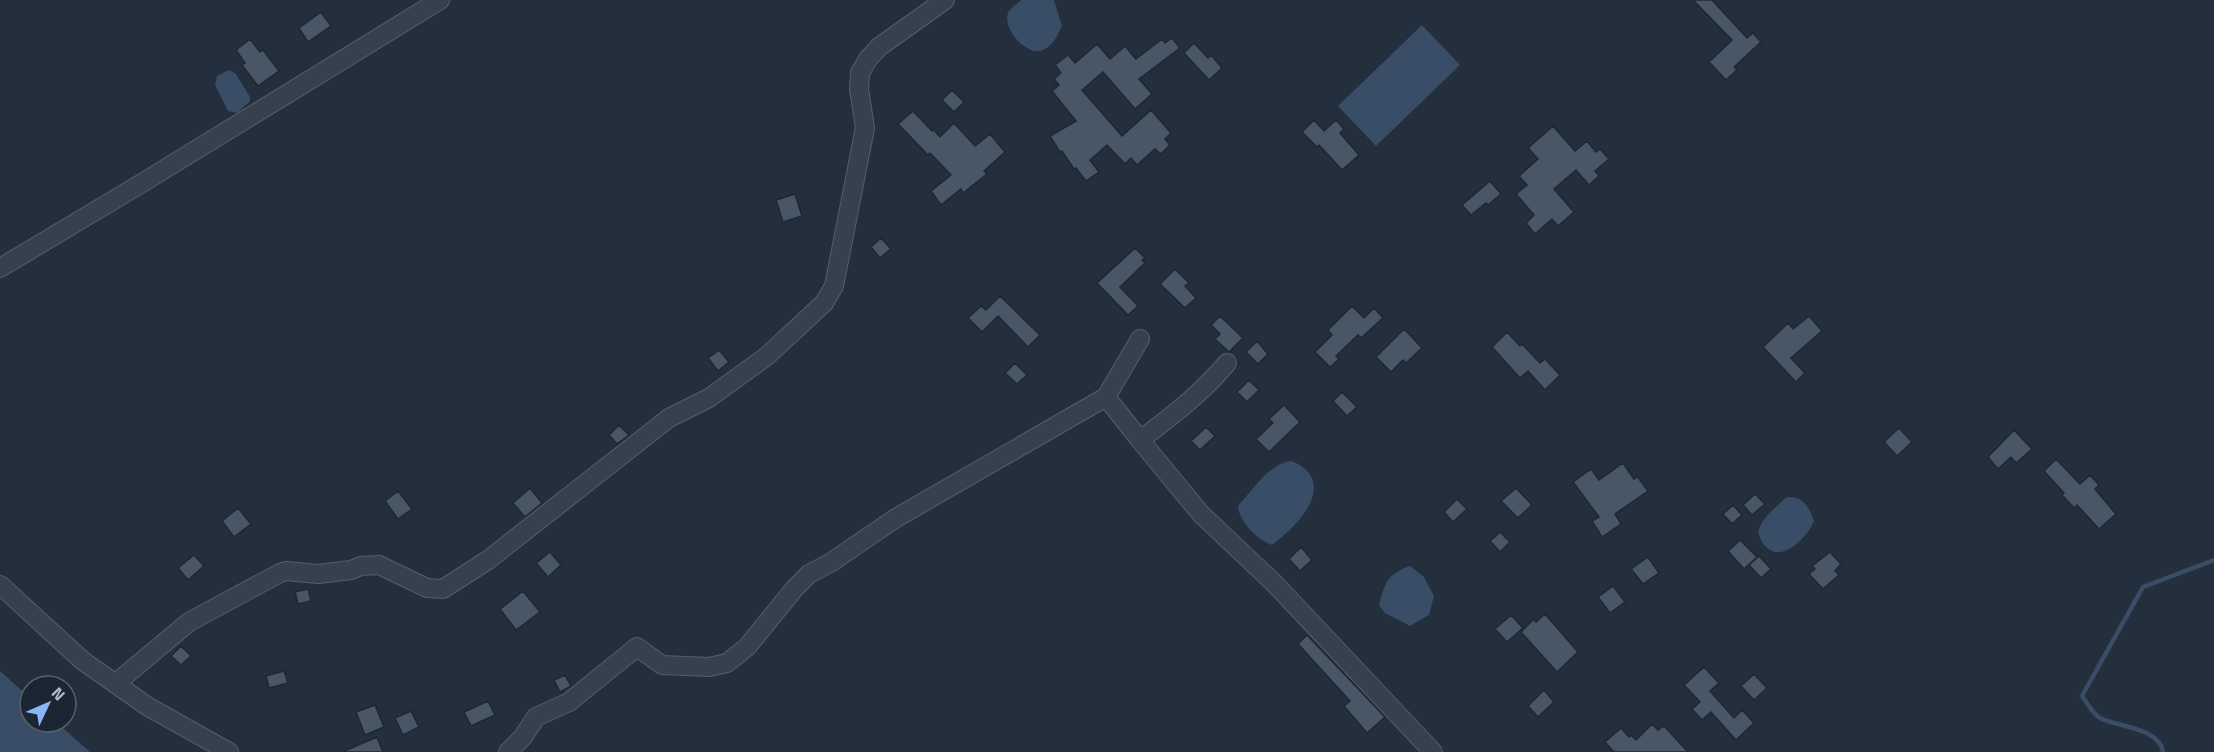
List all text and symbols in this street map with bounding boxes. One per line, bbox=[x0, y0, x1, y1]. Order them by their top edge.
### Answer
north arrow bbox=[18, 674, 78, 734]
text: N bbox=[46, 681, 71, 706]

